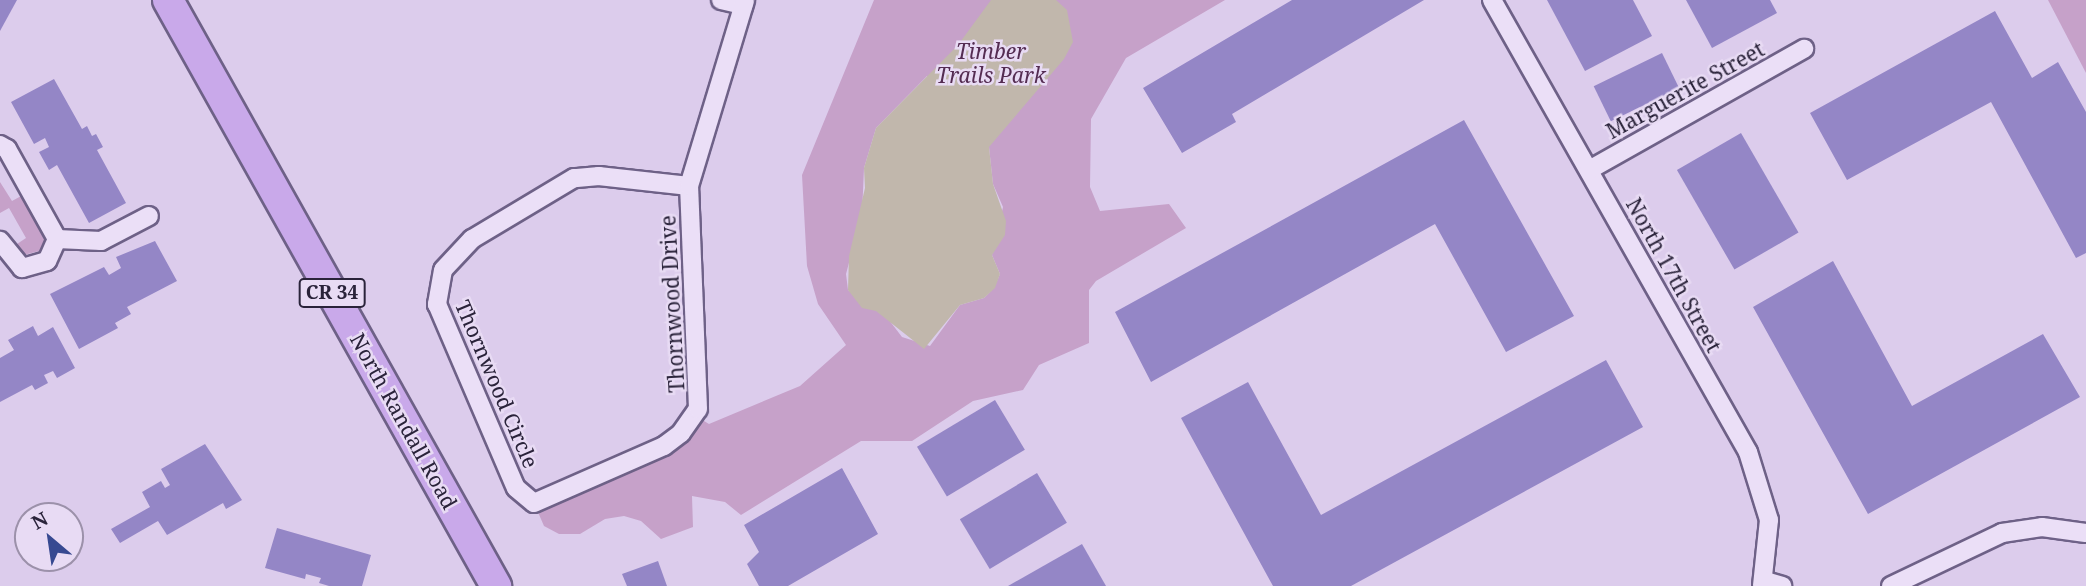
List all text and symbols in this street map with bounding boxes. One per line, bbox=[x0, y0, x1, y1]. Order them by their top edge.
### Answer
street label: Marguerite Street bbox=[1602, 36, 1768, 144]
park label: Timber Trails Park bbox=[936, 38, 1046, 88]
street label: North 17th Street bbox=[1621, 193, 1727, 357]
street label: Thornwood Drive bbox=[655, 215, 689, 393]
road number: CR 34 bbox=[297, 278, 367, 308]
street label: Thornwood Circle bbox=[450, 296, 544, 472]
street label: North Randall Road bbox=[345, 329, 463, 513]
north arrow bbox=[14, 502, 84, 572]
text: N bbox=[27, 505, 53, 535]

